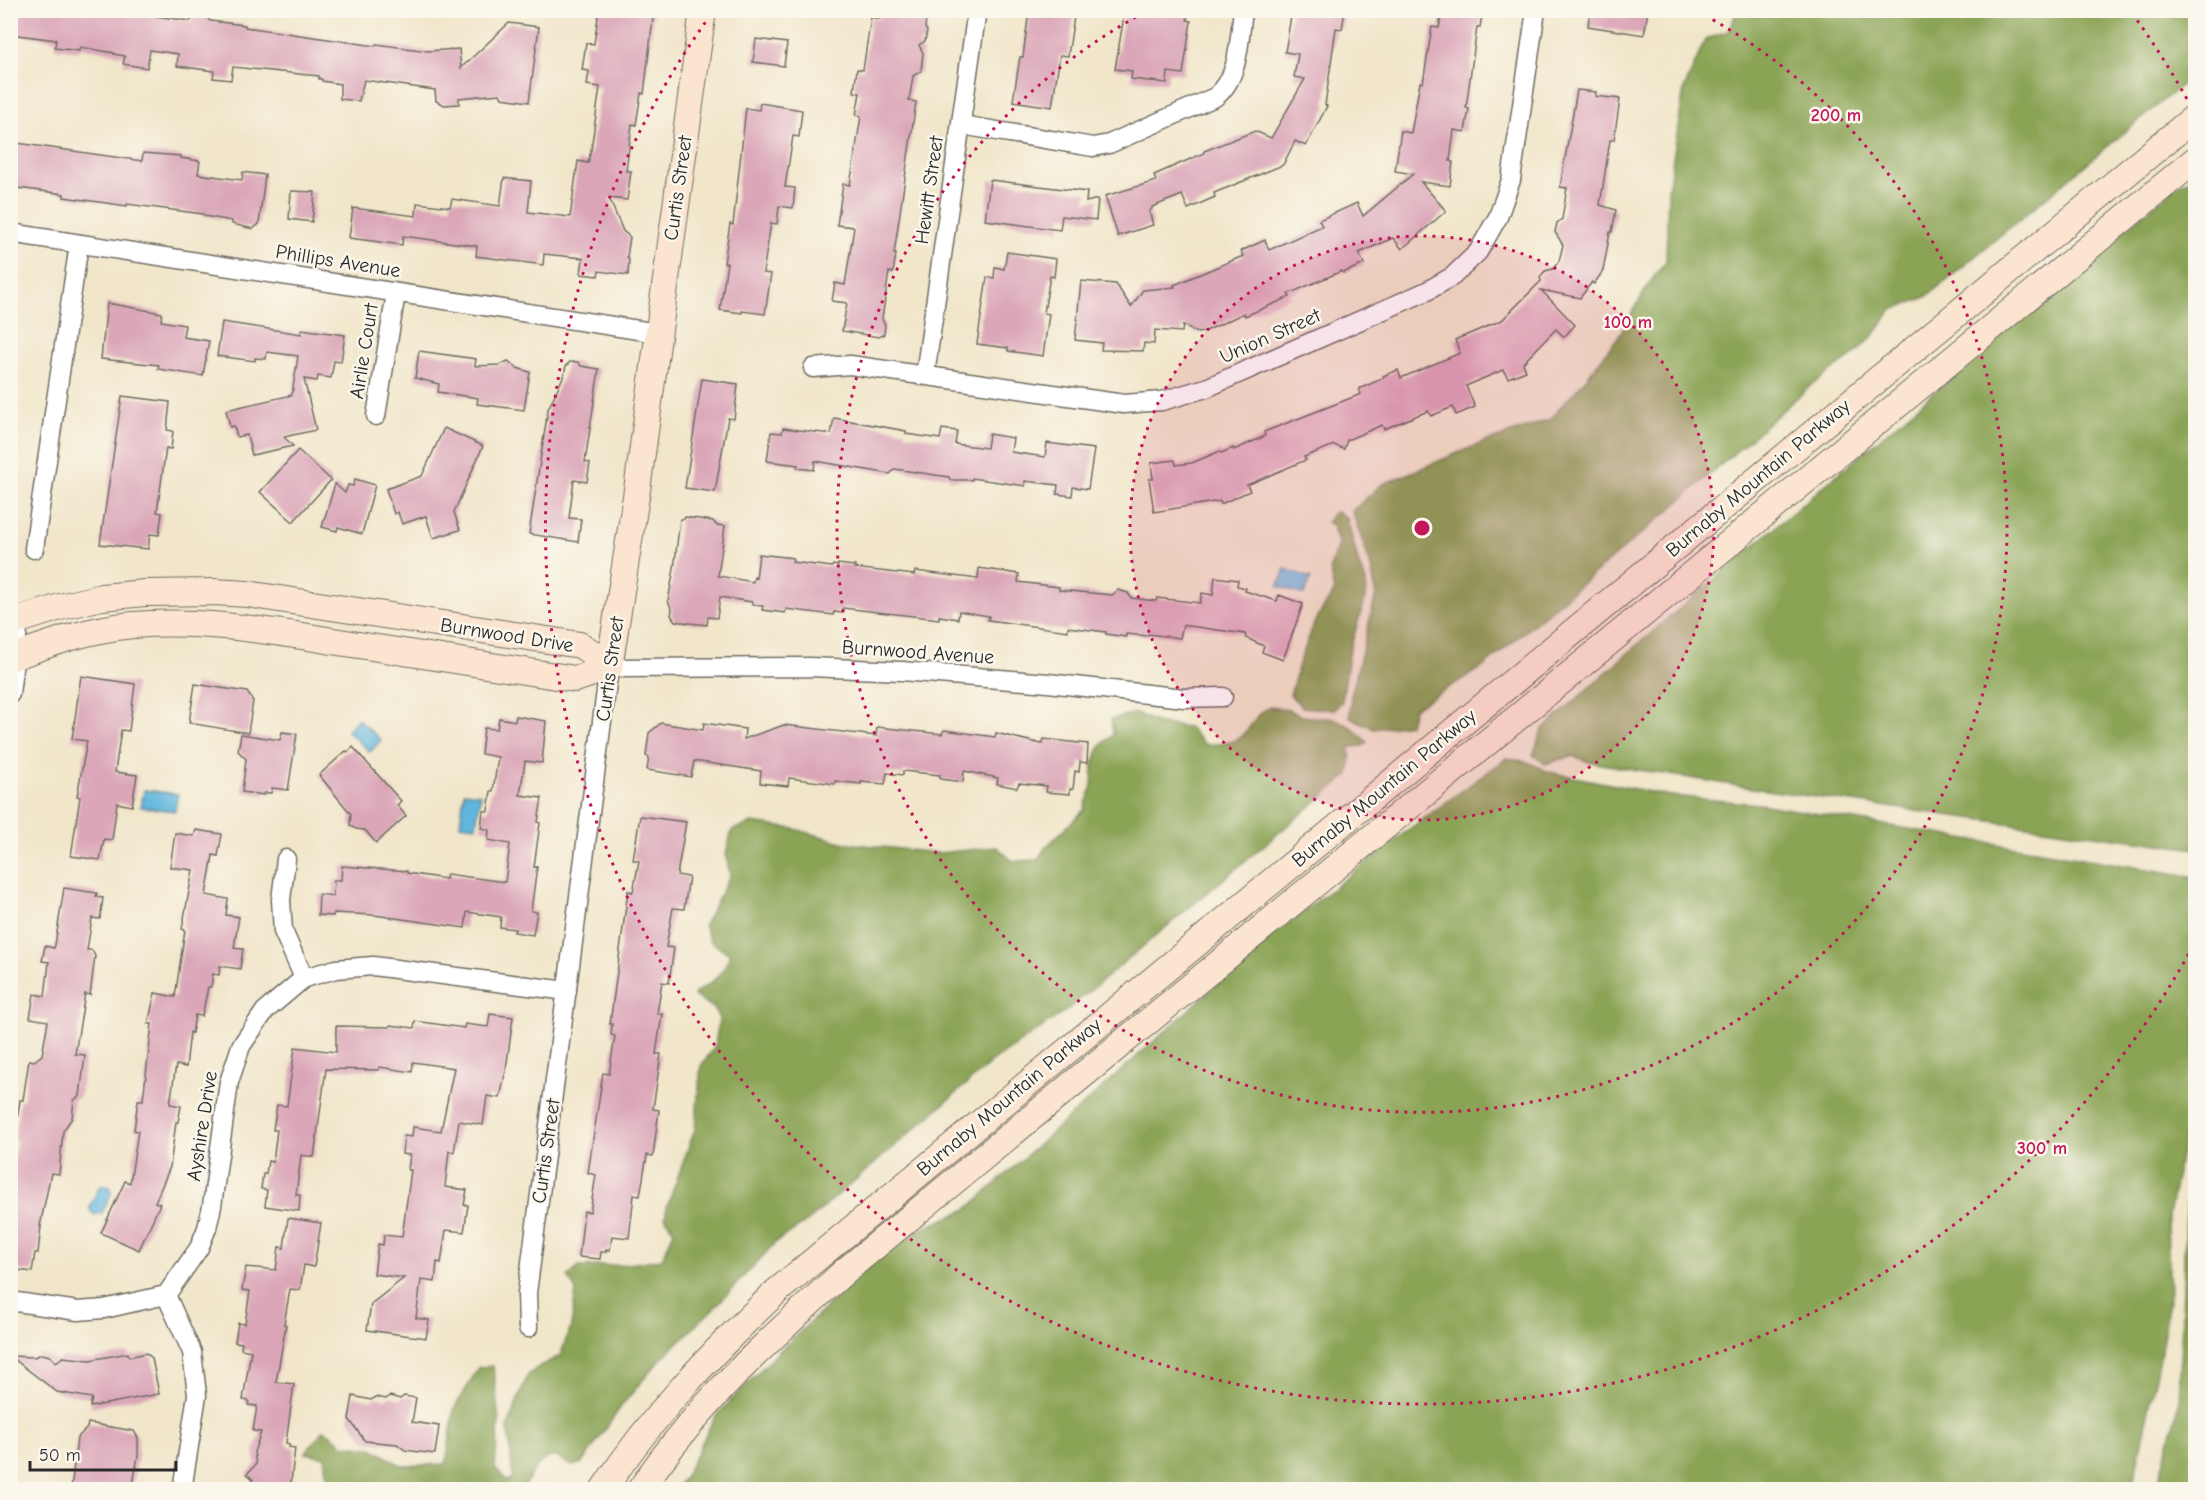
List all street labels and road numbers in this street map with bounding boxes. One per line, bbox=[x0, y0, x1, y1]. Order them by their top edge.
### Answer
street label: Curtis Street bbox=[659, 133, 697, 242]
street label: Hewitt Street bbox=[910, 133, 948, 246]
street label: Phillips Avenue bbox=[274, 240, 402, 282]
street label: Airlie Court bbox=[345, 300, 383, 400]
street label: Union Street bbox=[1216, 303, 1325, 368]
street label: Burnaby Mountain Parkway bbox=[1661, 394, 1855, 562]
street label: Burnwood Drive bbox=[439, 613, 575, 657]
street label: Curtis Street bbox=[591, 614, 629, 723]
street label: Burnwood Avenue bbox=[841, 635, 995, 669]
street label: Burnaby Mountain Parkway bbox=[1287, 704, 1481, 872]
street label: Burnaby Mountain Parkway bbox=[912, 1013, 1106, 1181]
street label: Ayshire Drive bbox=[182, 1069, 222, 1183]
street label: Curtis Street bbox=[527, 1096, 565, 1205]

